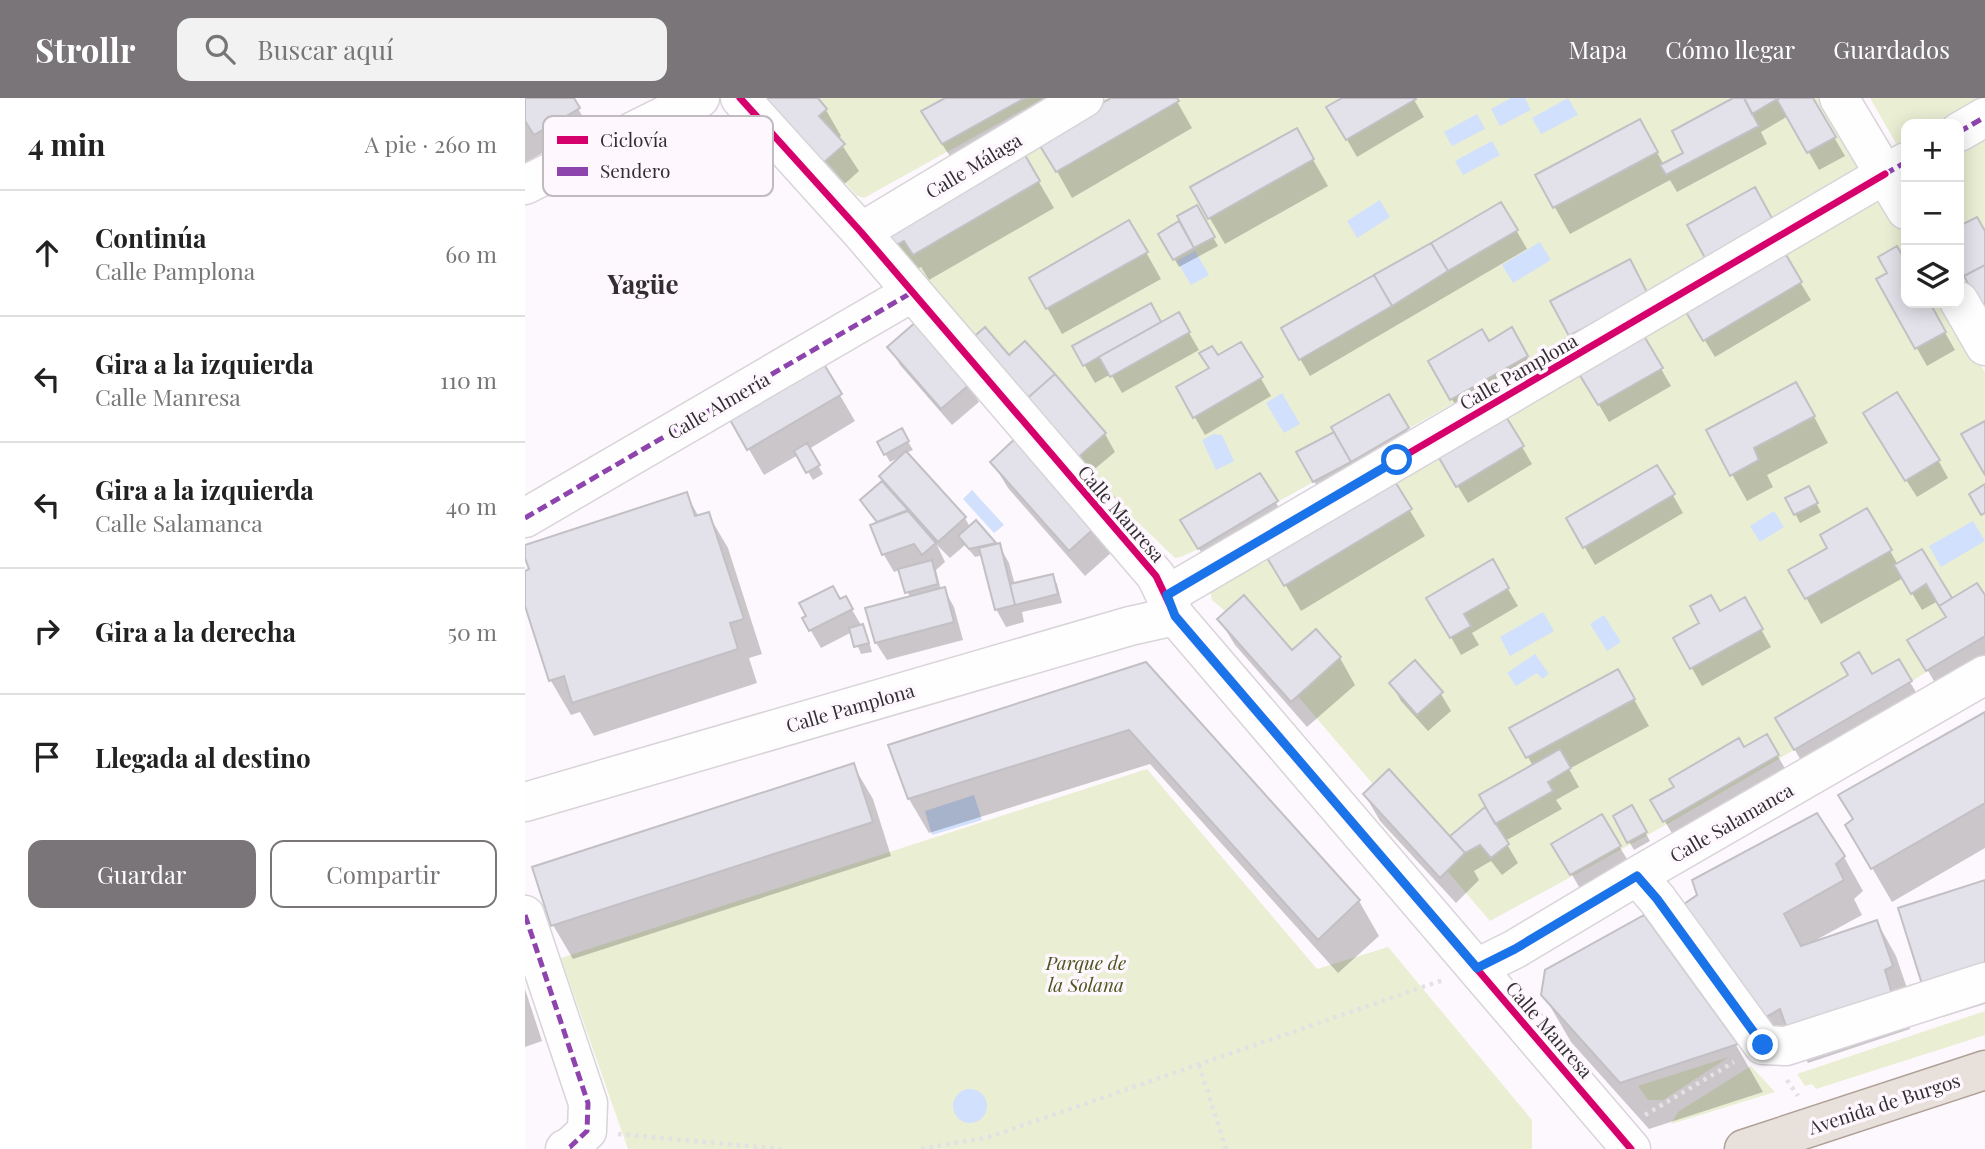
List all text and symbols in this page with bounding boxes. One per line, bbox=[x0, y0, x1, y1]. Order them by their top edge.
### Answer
search box bbox=[177, 18, 667, 81]
text: Strollr bbox=[35, 27, 135, 71]
icon: search bbox=[201, 30, 239, 68]
text: Buscar aquí bbox=[257, 32, 394, 67]
text: Mapa bbox=[1569, 33, 1627, 65]
text: Cómo llegar bbox=[1665, 33, 1795, 65]
text: Guardados bbox=[1833, 33, 1950, 65]
legend bbox=[543, 116, 773, 196]
map controls bbox=[1901, 119, 1964, 308]
button: + bbox=[1901, 119, 1964, 182]
text: 4 min bbox=[28, 124, 106, 164]
text: Ciclovía bbox=[600, 126, 668, 152]
street label: Calle Málaga bbox=[920, 126, 1026, 204]
text: A pie · 260 m bbox=[365, 128, 497, 159]
text: Sendero bbox=[600, 157, 670, 183]
button: − bbox=[1901, 182, 1964, 245]
text: Continúa bbox=[95, 220, 207, 255]
icon: ahead bbox=[28, 234, 66, 272]
text: 60 m bbox=[445, 238, 497, 269]
button: layers bbox=[1901, 245, 1964, 308]
text: Calle Pamplona bbox=[95, 255, 255, 286]
district label: Yagüe bbox=[607, 266, 679, 301]
street label: Calle Pamplona bbox=[1454, 326, 1582, 415]
text: Gira a la izquierda bbox=[95, 346, 314, 381]
icon: left bbox=[28, 360, 66, 398]
text: 110 m bbox=[440, 364, 497, 395]
street label: Calle Almería bbox=[662, 365, 774, 445]
text: Calle Manresa bbox=[95, 381, 241, 412]
route start bbox=[1381, 444, 1412, 475]
street label: Calle Manresa bbox=[1073, 459, 1172, 567]
text: Gira a la izquierda bbox=[95, 472, 314, 507]
icon: left bbox=[28, 486, 66, 524]
text: 40 m bbox=[446, 490, 497, 521]
text: Calle Salamanca bbox=[95, 507, 263, 538]
icon: right bbox=[28, 612, 66, 650]
text: Gira a la derecha bbox=[95, 614, 296, 649]
text: 50 m bbox=[448, 616, 497, 647]
street label: Calle Pamplona bbox=[783, 676, 918, 738]
icon: arrive bbox=[28, 738, 66, 776]
text: Llegada al destino bbox=[95, 740, 311, 775]
street label: Calle Salamanca bbox=[1665, 776, 1798, 868]
button: Guardar bbox=[28, 840, 256, 908]
button: Compartir bbox=[270, 840, 497, 908]
park label: Parque de la Solana bbox=[1045, 949, 1126, 997]
street label: Calle Manresa bbox=[1501, 975, 1600, 1083]
route end bbox=[1747, 1029, 1778, 1060]
street label: Avenida de Burgos bbox=[1804, 1066, 1963, 1140]

